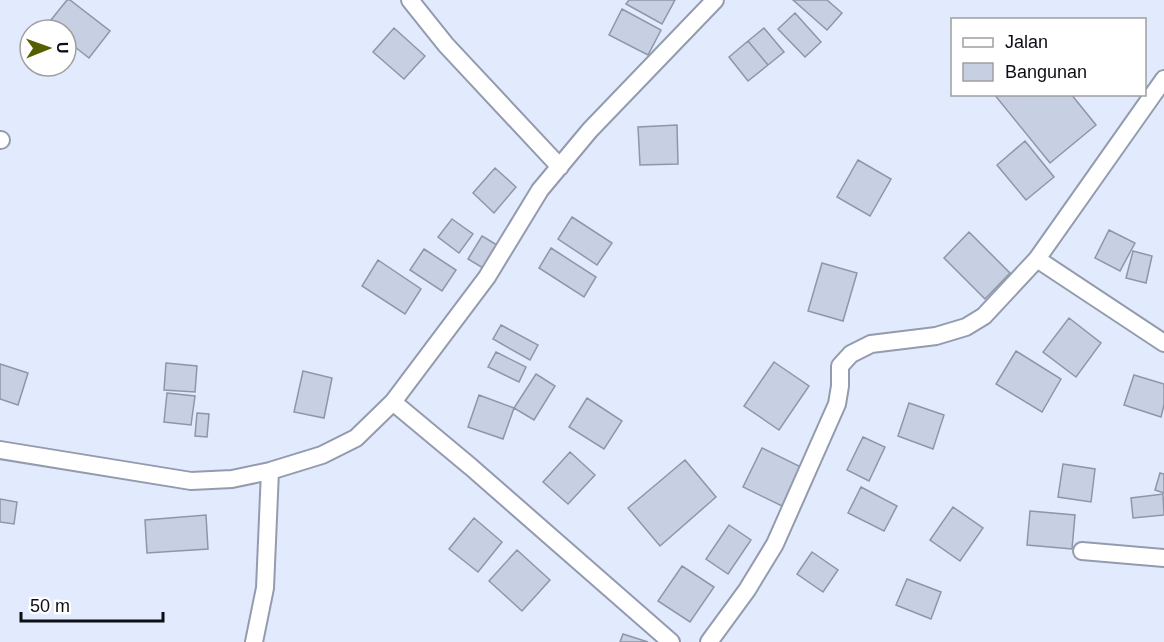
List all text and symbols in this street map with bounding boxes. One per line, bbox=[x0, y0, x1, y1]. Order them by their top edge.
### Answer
north arrow bbox=[18, 18, 78, 78]
legend bbox=[951, 18, 1146, 96]
text: Jalan bbox=[1005, 32, 1048, 52]
text: U bbox=[54, 42, 71, 54]
text: Bangunan bbox=[1005, 62, 1087, 82]
scale bar bbox=[21, 585, 164, 623]
text: 50 m bbox=[30, 596, 70, 616]

